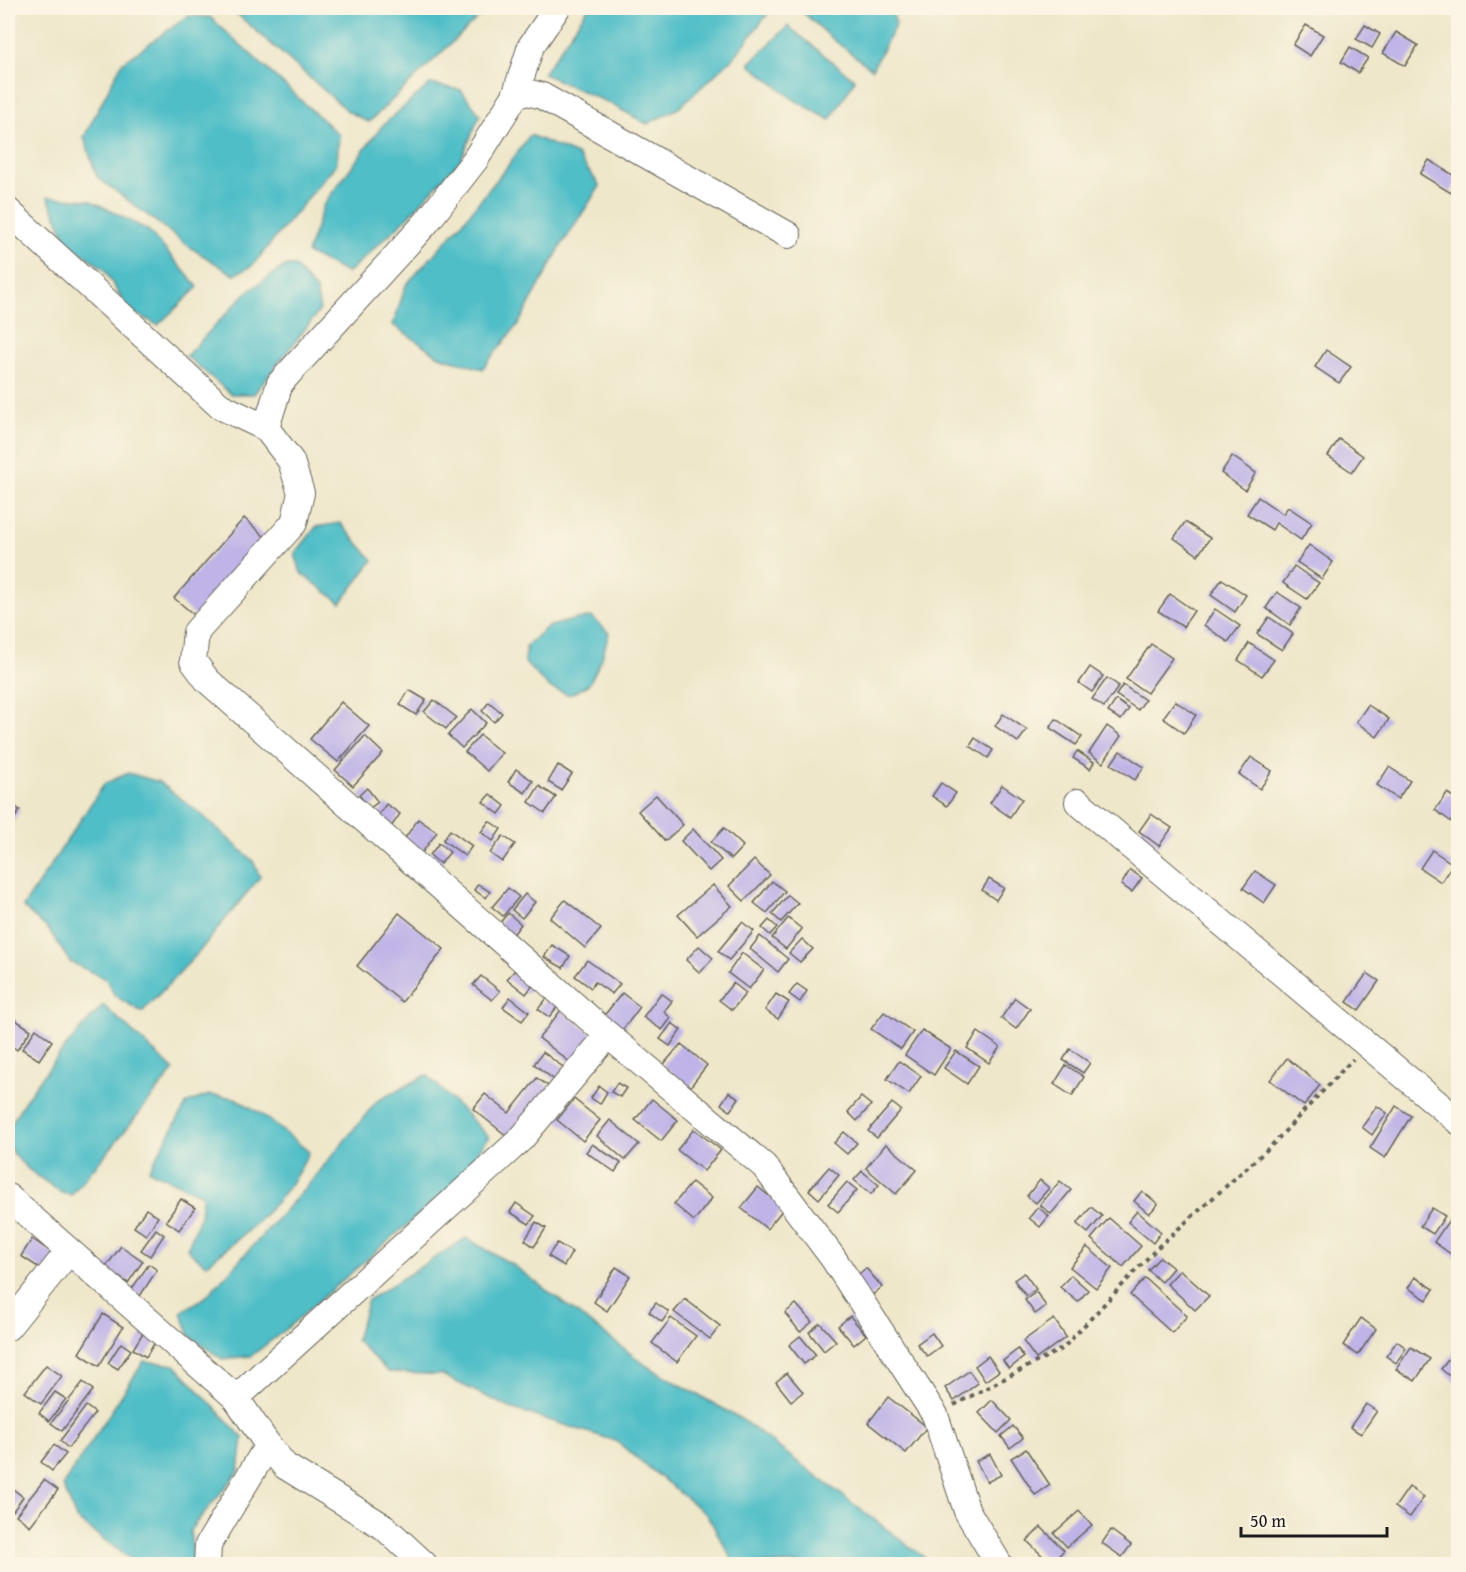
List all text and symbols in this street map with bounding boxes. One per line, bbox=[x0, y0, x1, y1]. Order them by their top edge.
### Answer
scale bar bbox=[1241, 1500, 1386, 1538]
text: 50 m bbox=[1250, 1507, 1286, 1534]

